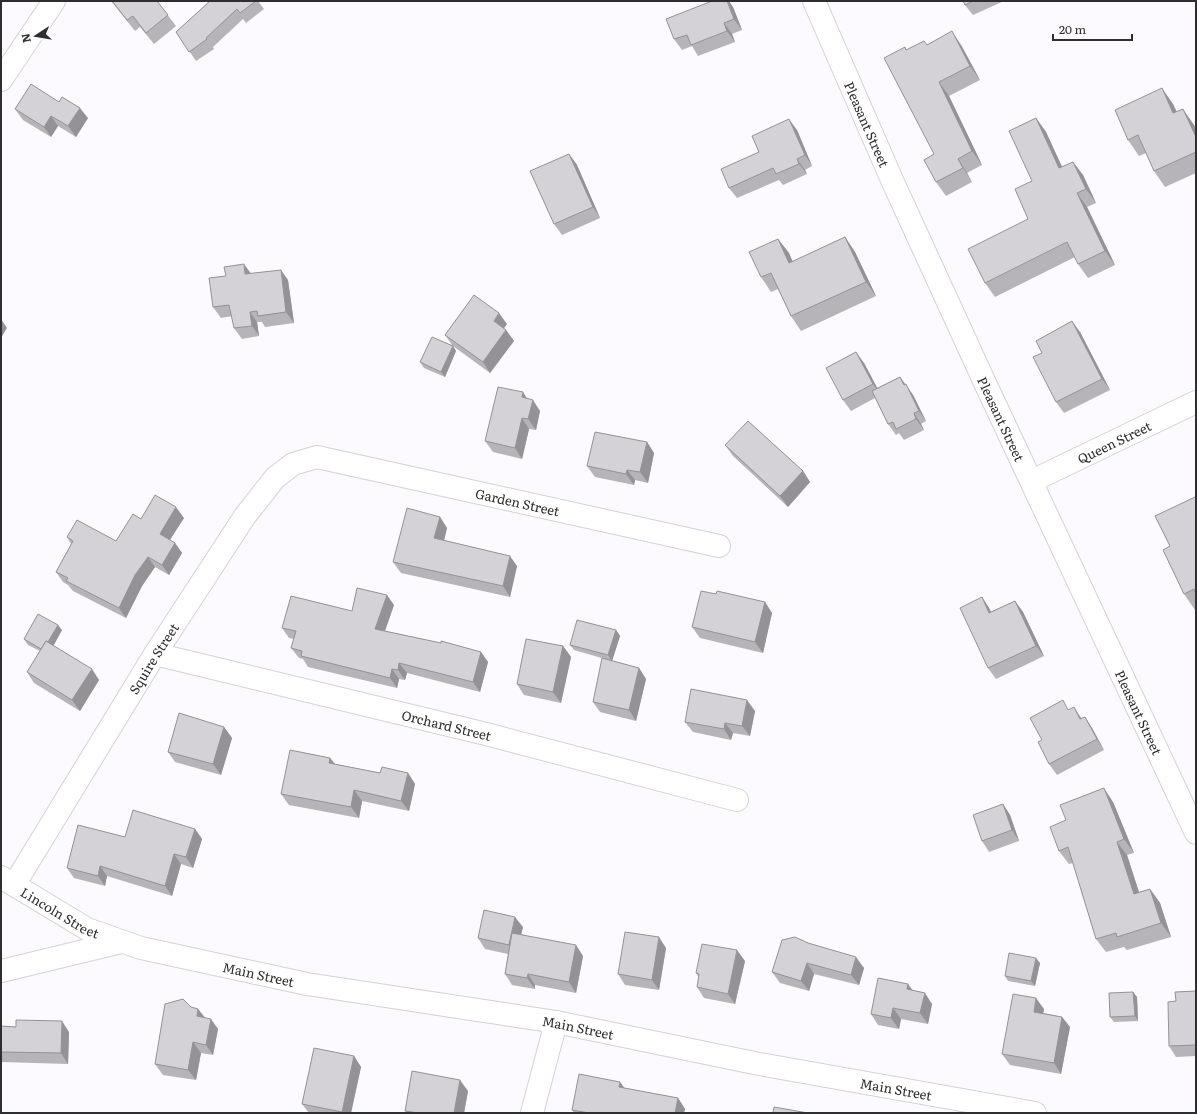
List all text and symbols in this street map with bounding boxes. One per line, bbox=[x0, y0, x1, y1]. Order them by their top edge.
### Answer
north arrow bbox=[16, 16, 56, 56]
scale bar bbox=[1053, 16, 1132, 42]
text: 20 m bbox=[1059, 20, 1086, 38]
text: N bbox=[16, 32, 34, 44]
street label: Pleasant Street bbox=[840, 78, 895, 170]
street label: Pleasant Street bbox=[974, 373, 1030, 465]
street label: Queen Street bbox=[1074, 415, 1155, 467]
street label: Garden Street bbox=[474, 483, 562, 520]
street label: Squire Street bbox=[123, 618, 183, 697]
street label: Pleasant Street bbox=[1111, 666, 1168, 758]
street label: Orchard Street bbox=[400, 704, 494, 745]
street label: Lincoln Street bbox=[18, 882, 103, 942]
street label: Main Street bbox=[221, 957, 297, 991]
street label: Main Street bbox=[541, 1011, 616, 1043]
street label: Main Street bbox=[859, 1073, 934, 1104]

